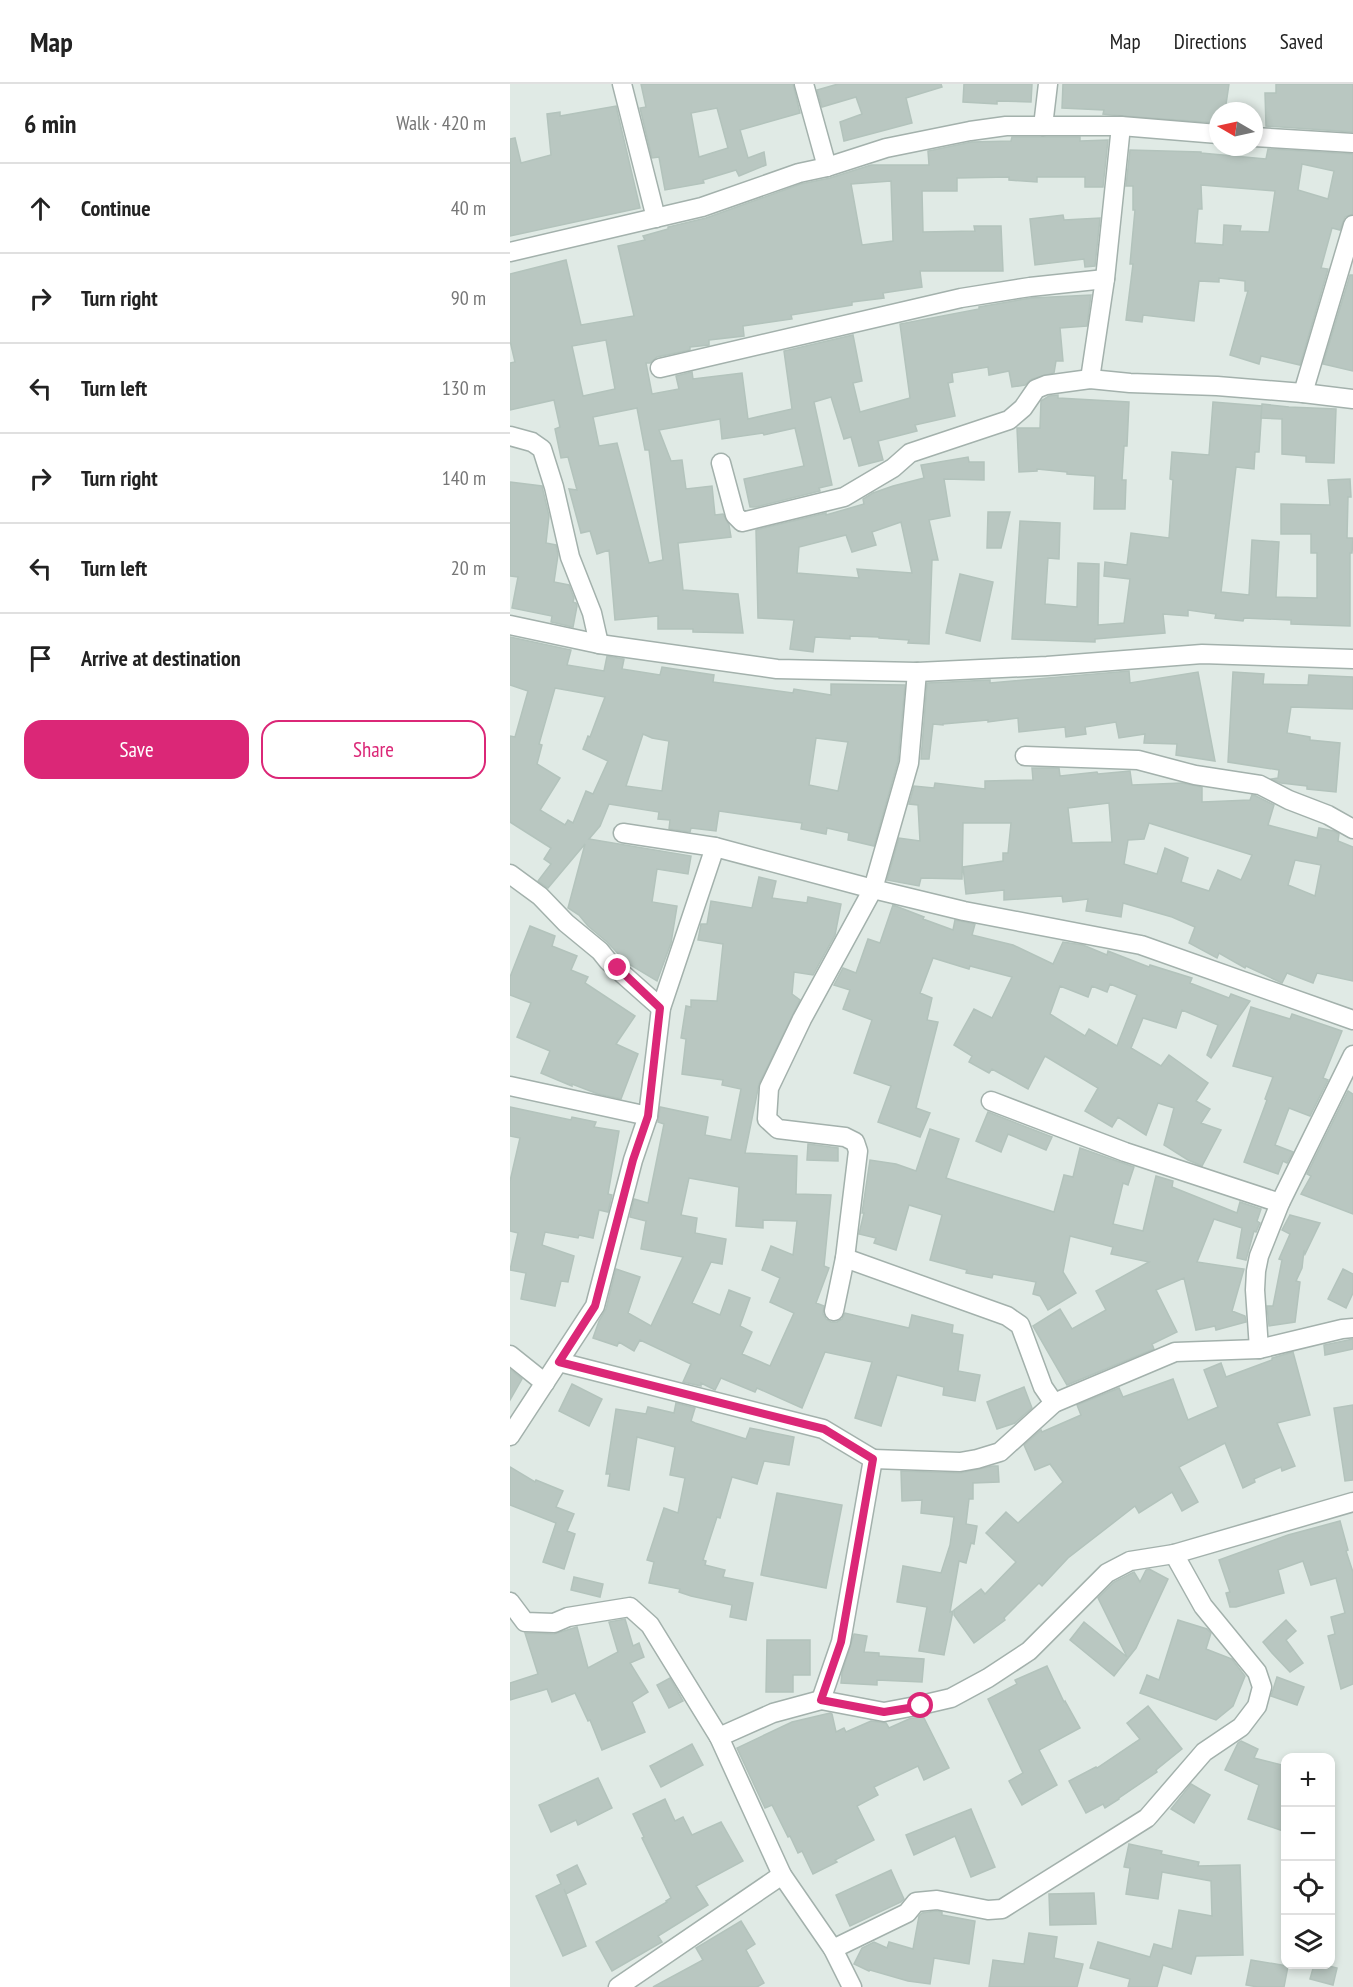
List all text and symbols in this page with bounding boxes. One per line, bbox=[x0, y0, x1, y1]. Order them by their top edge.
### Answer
text: Map bbox=[30, 23, 73, 60]
text: Map bbox=[1110, 28, 1141, 55]
text: Directions bbox=[1174, 28, 1247, 55]
text: Saved bbox=[1280, 28, 1323, 55]
north arrow bbox=[1209, 102, 1263, 156]
text: 6 min bbox=[24, 107, 77, 140]
text: Walk · 420 m bbox=[396, 110, 486, 136]
icon: ahead bbox=[24, 192, 57, 225]
text: Continue bbox=[81, 194, 151, 222]
text: 40 m bbox=[451, 195, 486, 221]
icon: right bbox=[24, 282, 57, 315]
text: Turn right bbox=[81, 284, 158, 312]
text: 90 m bbox=[451, 285, 486, 311]
icon: left bbox=[24, 372, 57, 405]
text: Turn left bbox=[81, 374, 147, 402]
text: 130 m bbox=[442, 375, 486, 401]
icon: right bbox=[24, 462, 57, 495]
text: Turn right bbox=[81, 464, 158, 492]
text: 140 m bbox=[442, 465, 486, 491]
icon: left bbox=[24, 552, 57, 585]
text: Turn left bbox=[81, 554, 147, 582]
text: 20 m bbox=[451, 555, 486, 581]
icon: arrive bbox=[24, 642, 57, 675]
text: Arrive at destination bbox=[81, 644, 241, 672]
button: Save bbox=[24, 720, 249, 779]
button: Share bbox=[261, 720, 486, 779]
route end bbox=[604, 954, 630, 980]
route start bbox=[907, 1692, 933, 1718]
map controls bbox=[1281, 1753, 1335, 1969]
button: + bbox=[1281, 1753, 1335, 1807]
button: − bbox=[1281, 1807, 1335, 1861]
button: locate bbox=[1281, 1861, 1335, 1915]
button: layers bbox=[1281, 1915, 1335, 1969]

